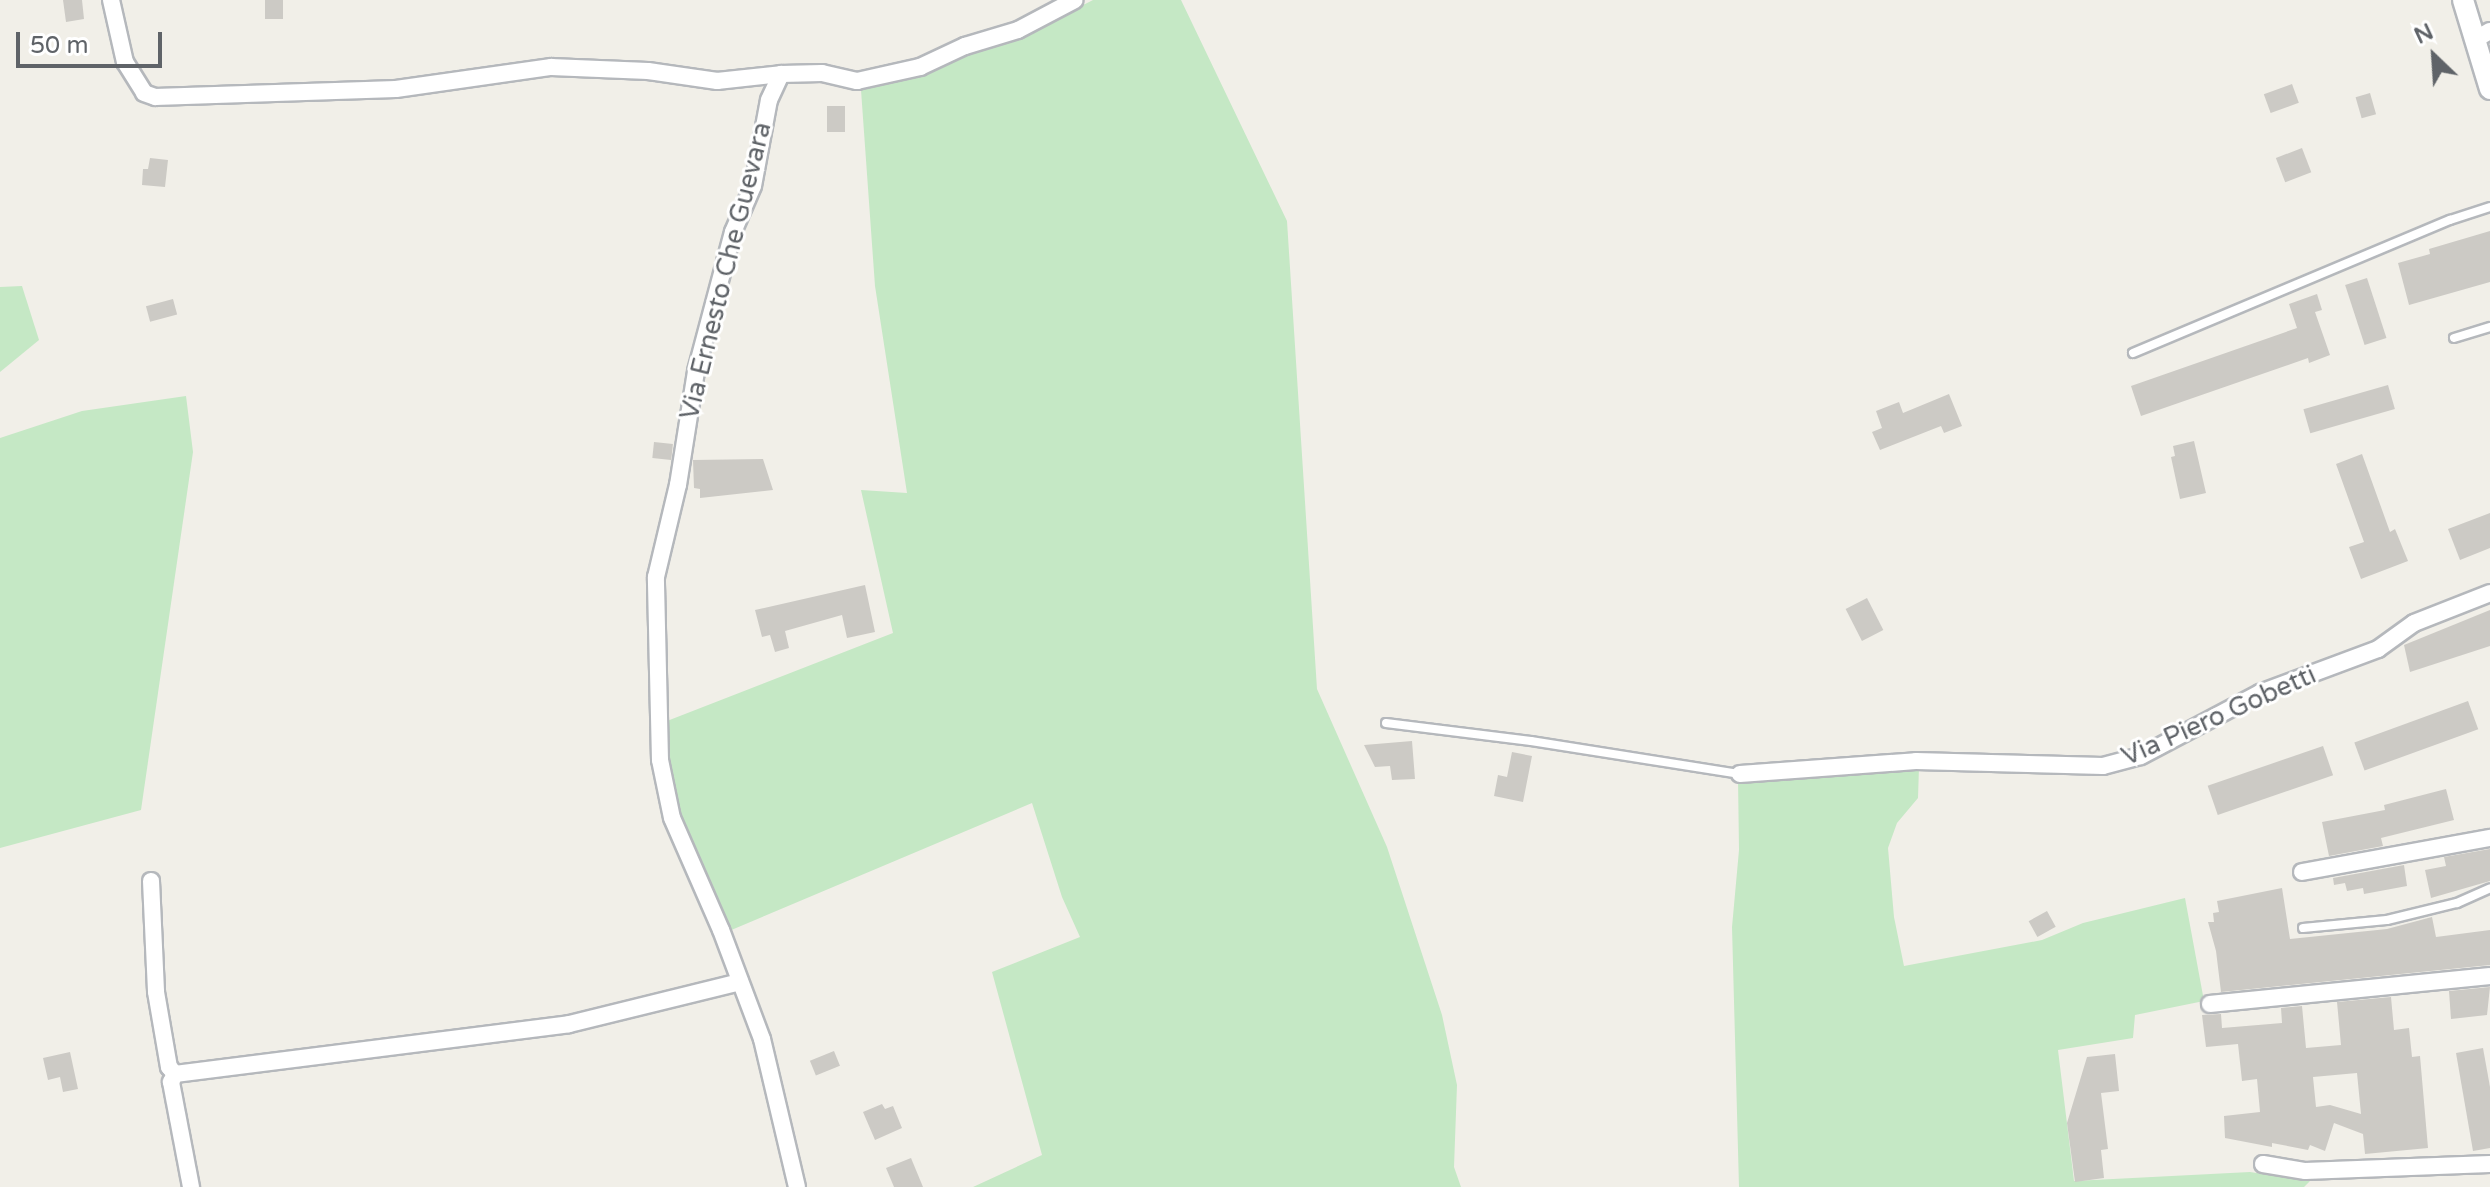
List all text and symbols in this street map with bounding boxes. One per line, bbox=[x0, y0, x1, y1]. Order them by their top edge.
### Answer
scale bar bbox=[20, 16, 166, 66]
north arrow bbox=[2394, 16, 2474, 96]
text: N bbox=[2410, 19, 2437, 50]
text: 50 m bbox=[30, 31, 88, 60]
street label: Via Ernesto Che Guevara bbox=[674, 119, 778, 423]
street label: Via Piero Gobetti bbox=[2117, 659, 2321, 773]

